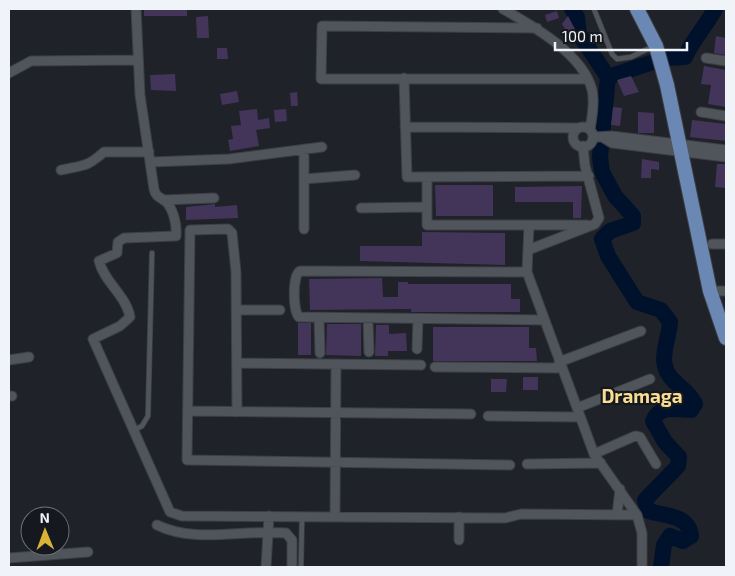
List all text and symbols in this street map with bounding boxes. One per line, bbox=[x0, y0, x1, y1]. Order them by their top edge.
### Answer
scale bar bbox=[555, 20, 688, 52]
text: 100 m bbox=[562, 27, 603, 45]
district label: Dramaga bbox=[601, 384, 683, 407]
north arrow bbox=[20, 506, 70, 556]
text: N bbox=[40, 509, 50, 526]

